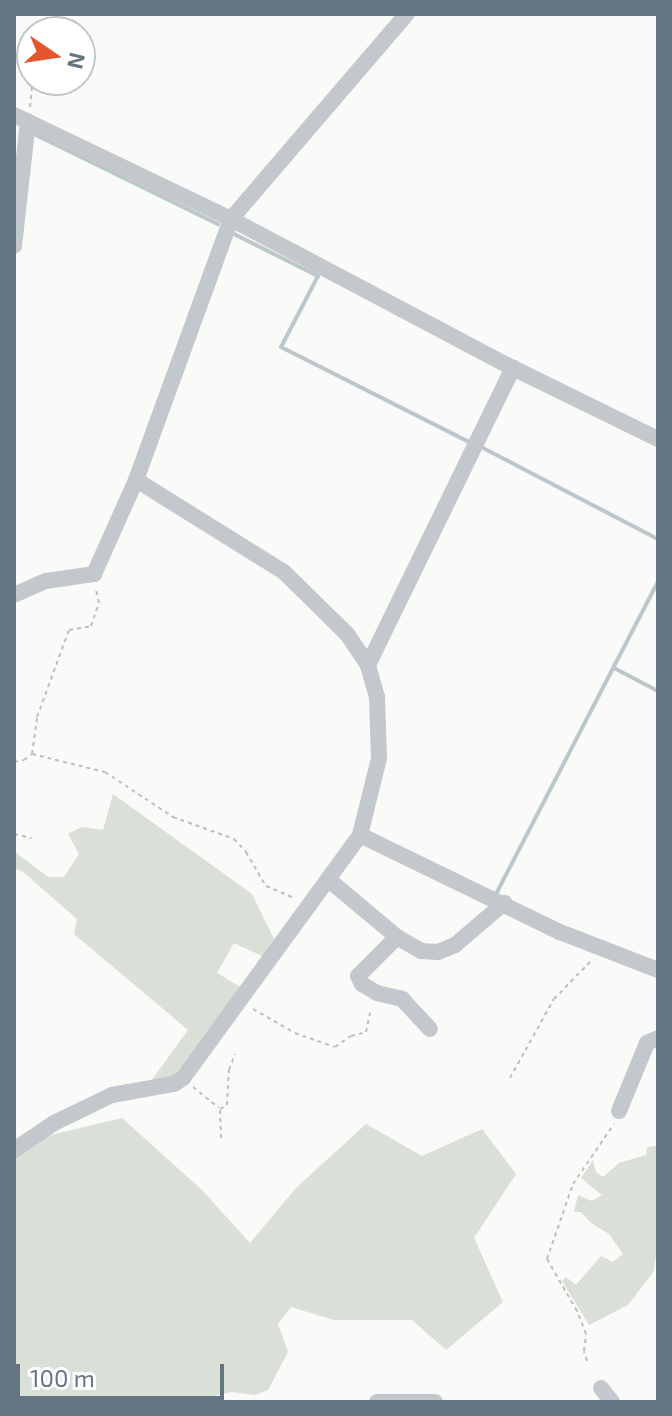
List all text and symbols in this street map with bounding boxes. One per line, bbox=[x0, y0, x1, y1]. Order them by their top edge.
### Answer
north arrow bbox=[16, 16, 96, 96]
text: N bbox=[63, 50, 92, 72]
scale bar bbox=[20, 1348, 228, 1398]
text: 100 m bbox=[30, 1363, 95, 1392]

